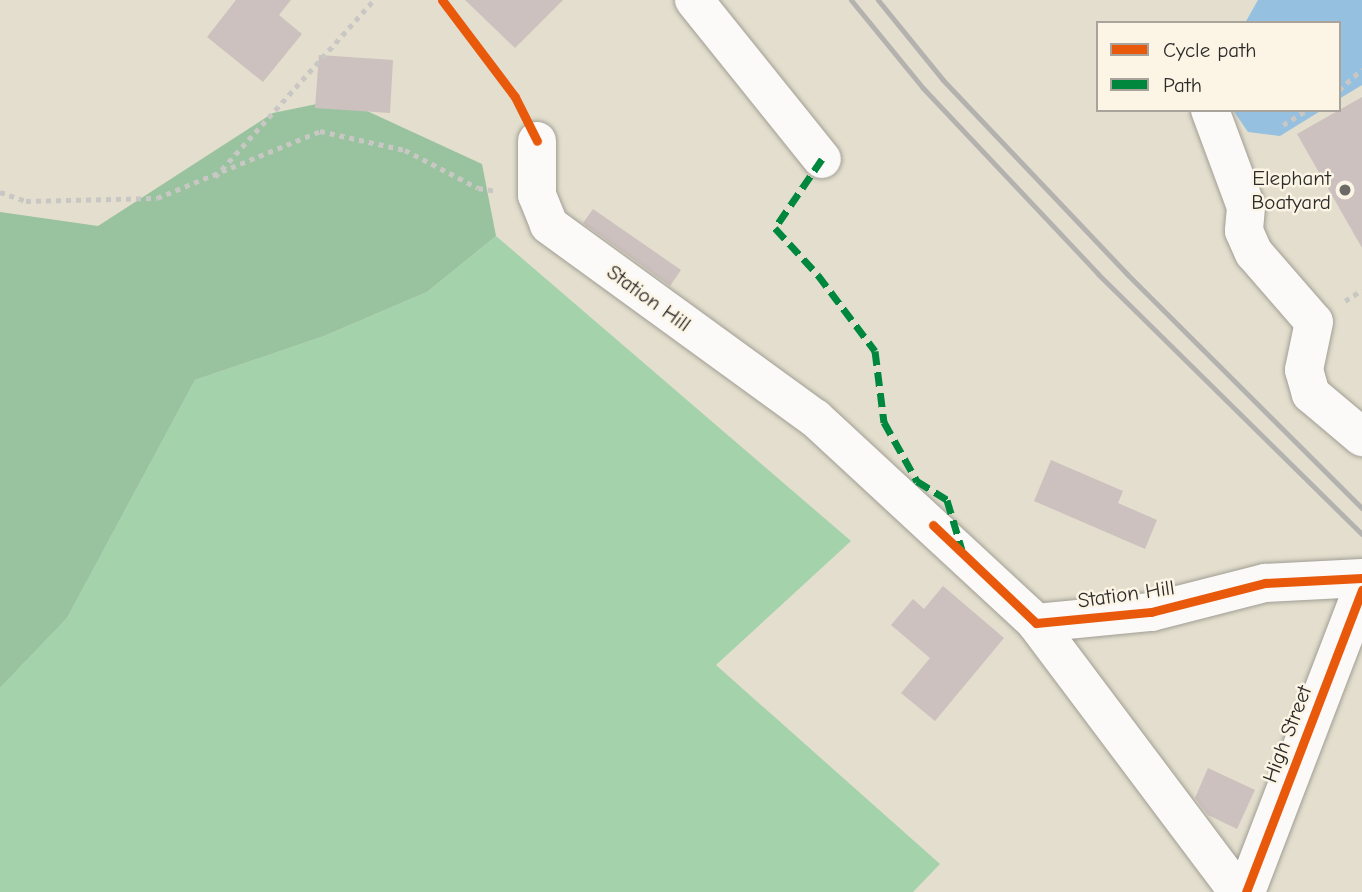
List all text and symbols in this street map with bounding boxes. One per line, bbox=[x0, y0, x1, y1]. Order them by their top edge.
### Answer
legend bbox=[1096, 21, 1341, 112]
text: Cycle path bbox=[1163, 38, 1256, 62]
text: Path bbox=[1163, 73, 1202, 97]
place label: Elephant Boatyard bbox=[1251, 165, 1331, 215]
marker: Elephant Boatyard bbox=[1337, 182, 1353, 198]
street label: Station Hill bbox=[602, 259, 696, 337]
street label: Station Hill bbox=[1076, 575, 1176, 613]
street label: High Street bbox=[1257, 682, 1317, 786]

